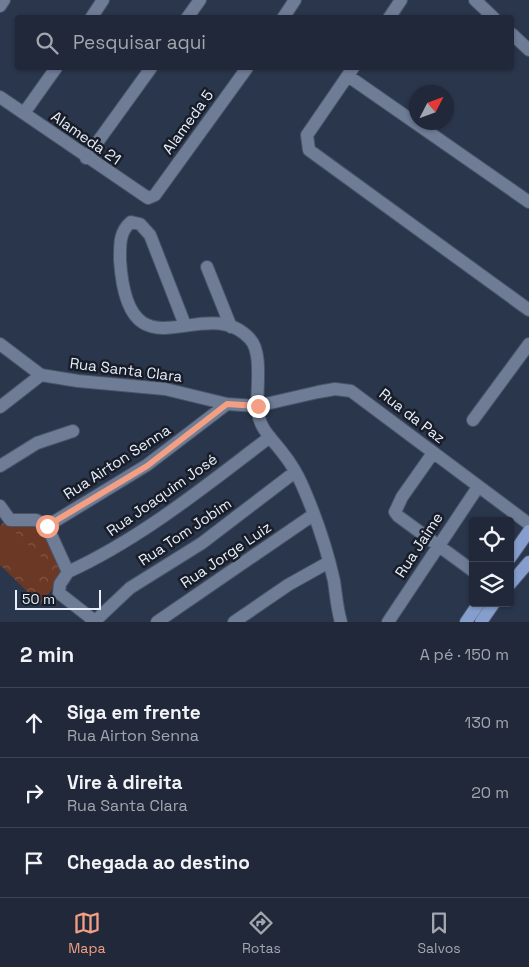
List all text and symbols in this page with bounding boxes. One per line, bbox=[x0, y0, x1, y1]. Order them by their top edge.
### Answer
search box bbox=[15, 15, 514, 70]
icon: search bbox=[33, 29, 61, 57]
text: Pesquisar aqui bbox=[73, 30, 206, 55]
north arrow bbox=[409, 85, 454, 130]
street label: Alameda 5 bbox=[158, 86, 217, 157]
street label: Alameda 21 bbox=[48, 107, 125, 169]
street label: Rua Santa Clara bbox=[69, 353, 184, 386]
street label: Rua da Paz bbox=[376, 384, 449, 447]
route end bbox=[247, 395, 270, 418]
street label: Rua Airton Senna bbox=[60, 420, 174, 503]
street label: Rua Joaquim José bbox=[103, 449, 221, 540]
street label: Rua Tom Jobim bbox=[135, 493, 235, 570]
street label: Rua Jaime bbox=[391, 509, 447, 581]
route start bbox=[36, 515, 59, 538]
street label: Rua Jorge Luiz bbox=[177, 517, 275, 592]
map controls bbox=[469, 517, 514, 607]
button: locate bbox=[469, 517, 514, 562]
button: layers bbox=[469, 562, 514, 607]
scale bar bbox=[15, 587, 101, 610]
text: 50 m bbox=[22, 590, 55, 608]
text: 2 min bbox=[20, 641, 74, 668]
text: A pé · 150 m bbox=[420, 644, 509, 665]
text: Siga em frente bbox=[67, 700, 201, 725]
icon: ahead bbox=[20, 709, 48, 737]
text: 130 m bbox=[465, 712, 509, 733]
text: Rua Airton Senna bbox=[67, 725, 199, 746]
text: Vire à direita bbox=[67, 770, 183, 795]
icon: right bbox=[20, 779, 48, 807]
text: 20 m bbox=[471, 782, 509, 803]
text: Rua Santa Clara bbox=[67, 795, 188, 816]
icon: arrive bbox=[20, 849, 48, 877]
text: Chegada ao destino bbox=[67, 850, 250, 875]
tab: Mapa bbox=[68, 909, 105, 957]
tab: Rotas bbox=[242, 909, 281, 957]
tab: Salvos bbox=[417, 909, 461, 957]

